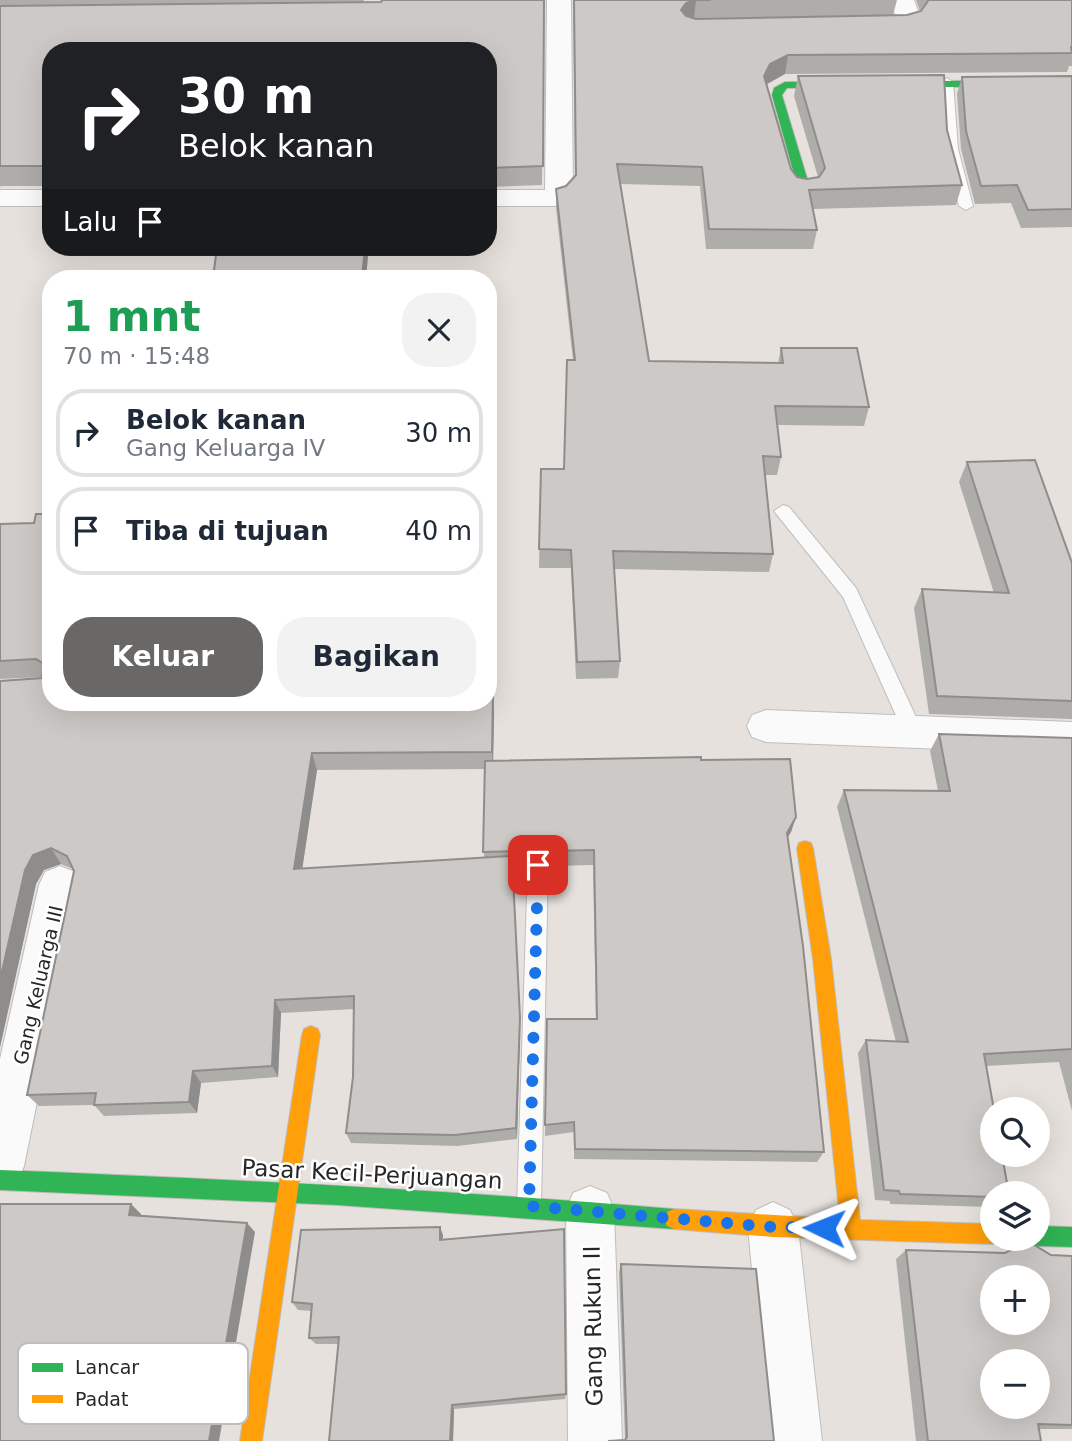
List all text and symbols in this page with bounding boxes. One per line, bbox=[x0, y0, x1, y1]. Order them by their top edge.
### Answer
text: 30 m bbox=[178, 68, 314, 125]
icon: right bbox=[63, 70, 154, 161]
text: Belok kanan bbox=[178, 127, 375, 165]
icon: arrive bbox=[131, 203, 169, 241]
text: Lalu bbox=[63, 207, 117, 237]
text: 1 mnt bbox=[63, 292, 201, 341]
button: close bbox=[402, 293, 476, 367]
text: 70 m · 15:48 bbox=[63, 343, 210, 369]
text: Belok kanan bbox=[126, 405, 306, 435]
icon: right bbox=[67, 414, 105, 452]
text: 30 m bbox=[405, 418, 472, 448]
text: Gang Keluarga IV bbox=[126, 435, 325, 461]
icon: arrive bbox=[67, 512, 105, 550]
text: Tiba di tujuan bbox=[126, 516, 329, 546]
text: 40 m bbox=[405, 516, 472, 546]
button: Keluar bbox=[63, 617, 263, 697]
button: Bagikan bbox=[277, 617, 476, 697]
pin bbox=[508, 835, 568, 895]
icon: arrive bbox=[519, 846, 557, 884]
street label: Gang Keluarga III bbox=[9, 903, 67, 1067]
map controls bbox=[980, 1097, 1050, 1419]
button: search bbox=[980, 1097, 1050, 1167]
street label: Pasar Kecil-Perjuangan bbox=[241, 1154, 503, 1194]
button: layers bbox=[980, 1181, 1050, 1251]
position arrow bbox=[787, 1191, 861, 1265]
street label: Gang Rukun II bbox=[579, 1245, 607, 1407]
button: + bbox=[980, 1265, 1050, 1335]
legend bbox=[18, 1343, 248, 1424]
button: − bbox=[980, 1349, 1050, 1419]
text: Lancar bbox=[75, 1356, 139, 1378]
text: Padat bbox=[75, 1388, 128, 1410]

